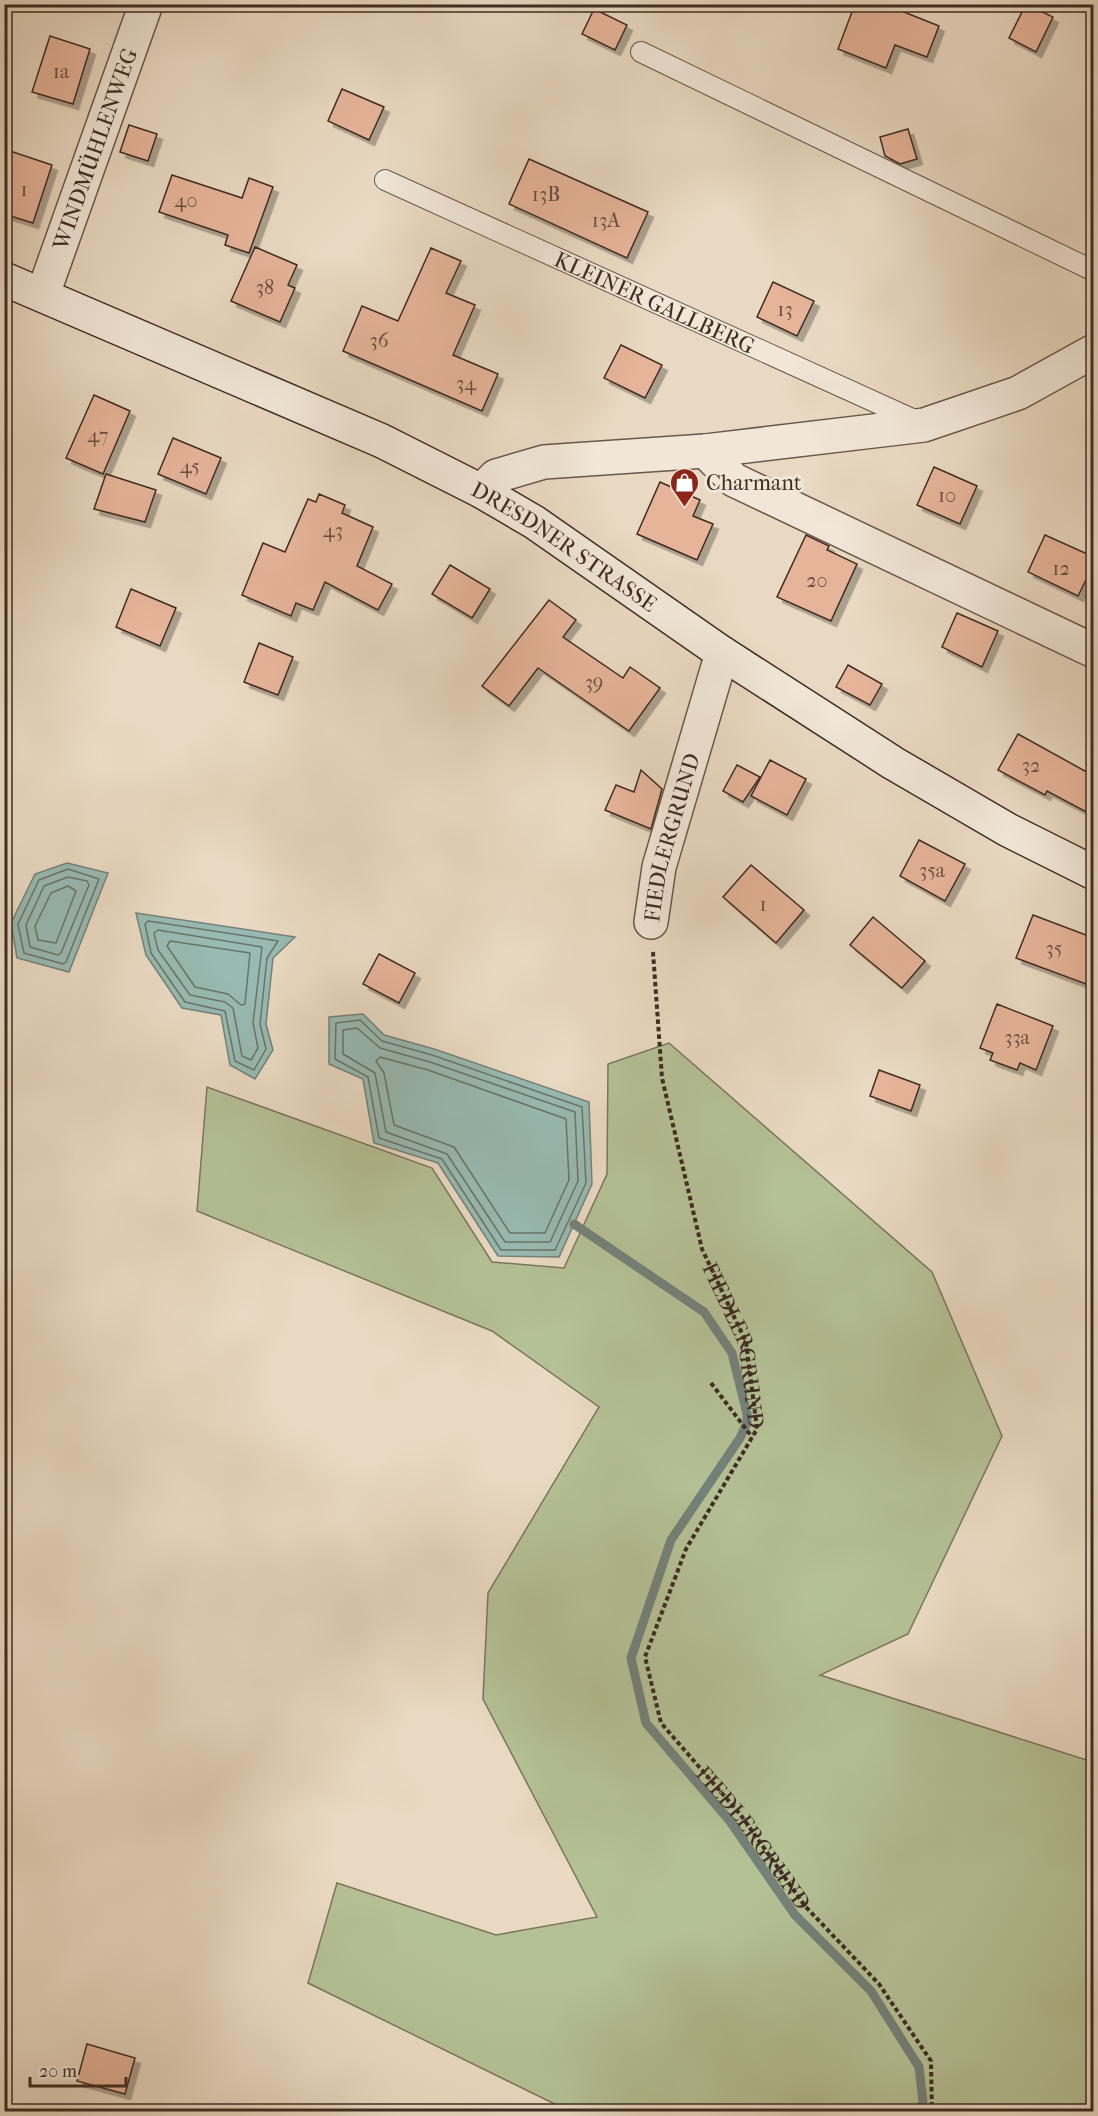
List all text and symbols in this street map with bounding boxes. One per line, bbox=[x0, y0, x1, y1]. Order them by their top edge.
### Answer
street label: WINDMÜHLENWEG bbox=[47, 45, 143, 254]
house number: 1a bbox=[53, 60, 70, 83]
house number: 1 bbox=[20, 178, 28, 201]
house number: 13B bbox=[532, 183, 560, 206]
house number: 40 bbox=[175, 189, 197, 212]
house number: 13A bbox=[592, 209, 621, 232]
street label: KLEINER GALLBERG bbox=[550, 246, 758, 360]
house number: 38 bbox=[256, 276, 274, 299]
house number: 13 bbox=[777, 298, 793, 321]
house number: 36 bbox=[369, 329, 389, 352]
house number: 34 bbox=[456, 372, 477, 395]
house number: 47 bbox=[88, 424, 109, 447]
house number: 45 bbox=[180, 455, 200, 478]
shop icon: Charmant bbox=[669, 466, 701, 508]
place label: Charmant bbox=[706, 470, 802, 496]
street label: DRESDNER STRASSE bbox=[467, 476, 662, 618]
house number: 10 bbox=[938, 484, 956, 507]
house number: 43 bbox=[323, 519, 343, 542]
house number: 12 bbox=[1052, 557, 1070, 580]
house number: 20 bbox=[806, 569, 828, 592]
house number: 39 bbox=[585, 671, 603, 694]
street label: FIEDLERGRUND bbox=[639, 750, 706, 924]
house number: 32 bbox=[1022, 754, 1040, 777]
house number: 35a bbox=[919, 859, 946, 882]
house number: 1 bbox=[759, 893, 767, 916]
house number: 35 bbox=[1046, 937, 1062, 960]
house number: 33a bbox=[1004, 1026, 1031, 1049]
street label: FIEDLERGRUND bbox=[696, 1259, 769, 1430]
street label: FIEDLERGRUND bbox=[690, 1761, 816, 1915]
scale bar bbox=[30, 2050, 126, 2088]
text: 20 m bbox=[39, 2061, 77, 2082]

